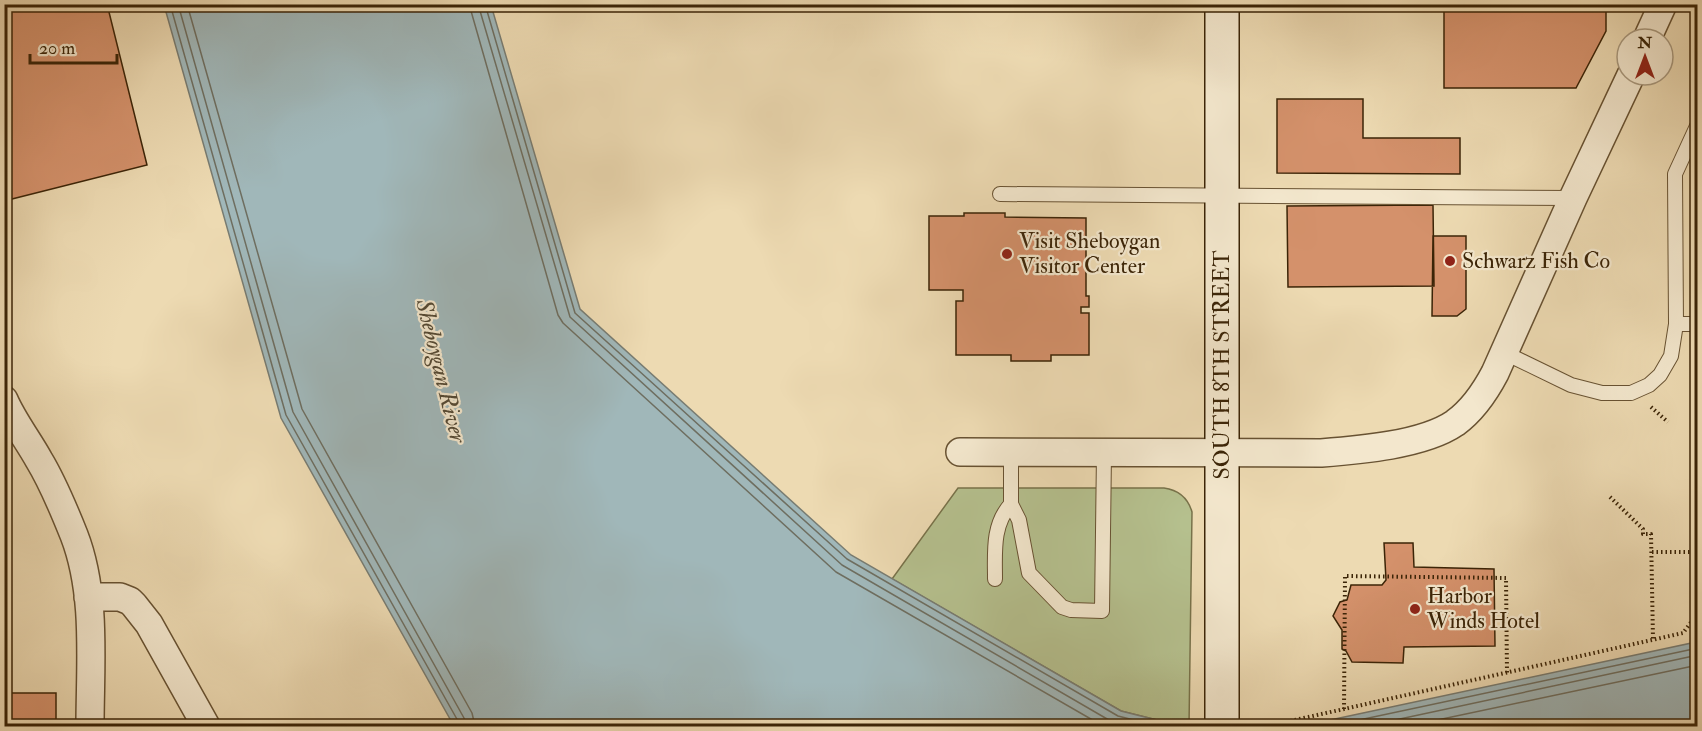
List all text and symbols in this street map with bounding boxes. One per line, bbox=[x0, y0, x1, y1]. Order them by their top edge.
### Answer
scale bar bbox=[30, 27, 117, 65]
north arrow bbox=[1615, 27, 1675, 87]
text: N bbox=[1637, 33, 1653, 53]
text: 20 m bbox=[39, 37, 75, 60]
place label: Visit Sheboygan Visitor Center bbox=[1019, 227, 1160, 280]
marker: Visit Sheboygan Visitor Center bbox=[1000, 247, 1014, 261]
place label: Schwarz Fish Co bbox=[1462, 247, 1610, 275]
street label: SOUTH 8TH STREET bbox=[1208, 250, 1236, 480]
marker: Schwarz Fish Co bbox=[1443, 254, 1457, 268]
water label: Sheboygan River bbox=[408, 295, 474, 447]
place label: Harbor Winds Hotel bbox=[1426, 582, 1540, 635]
marker: Harbor Winds Hotel bbox=[1408, 602, 1422, 616]

